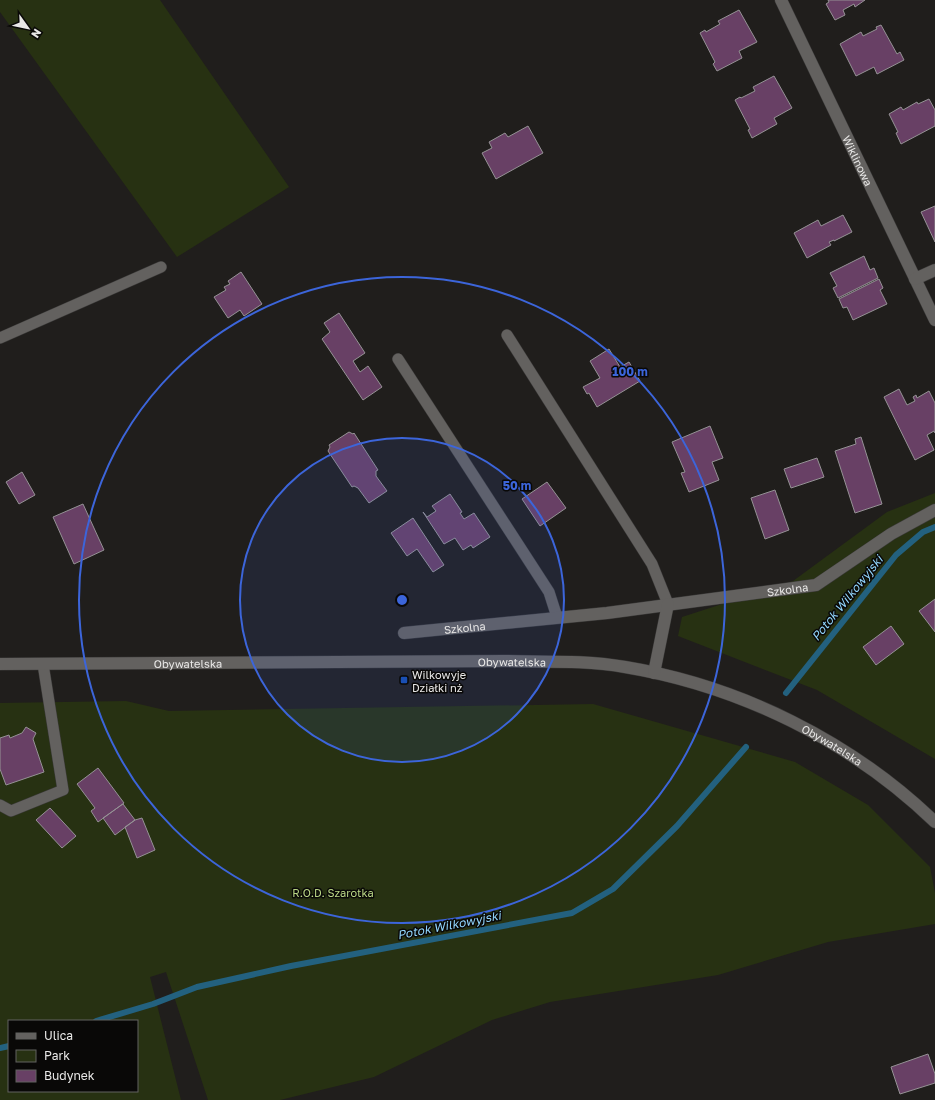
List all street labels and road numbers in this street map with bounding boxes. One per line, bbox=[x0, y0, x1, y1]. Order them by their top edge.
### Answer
street label: Wiklinowa bbox=[841, 133, 876, 188]
street label: Szkolna bbox=[766, 580, 809, 598]
street label: Szkolna bbox=[443, 619, 486, 636]
street label: Obywatelska bbox=[478, 654, 546, 668]
street label: Obywatelska bbox=[154, 656, 222, 670]
street label: Obywatelska bbox=[800, 721, 865, 768]

